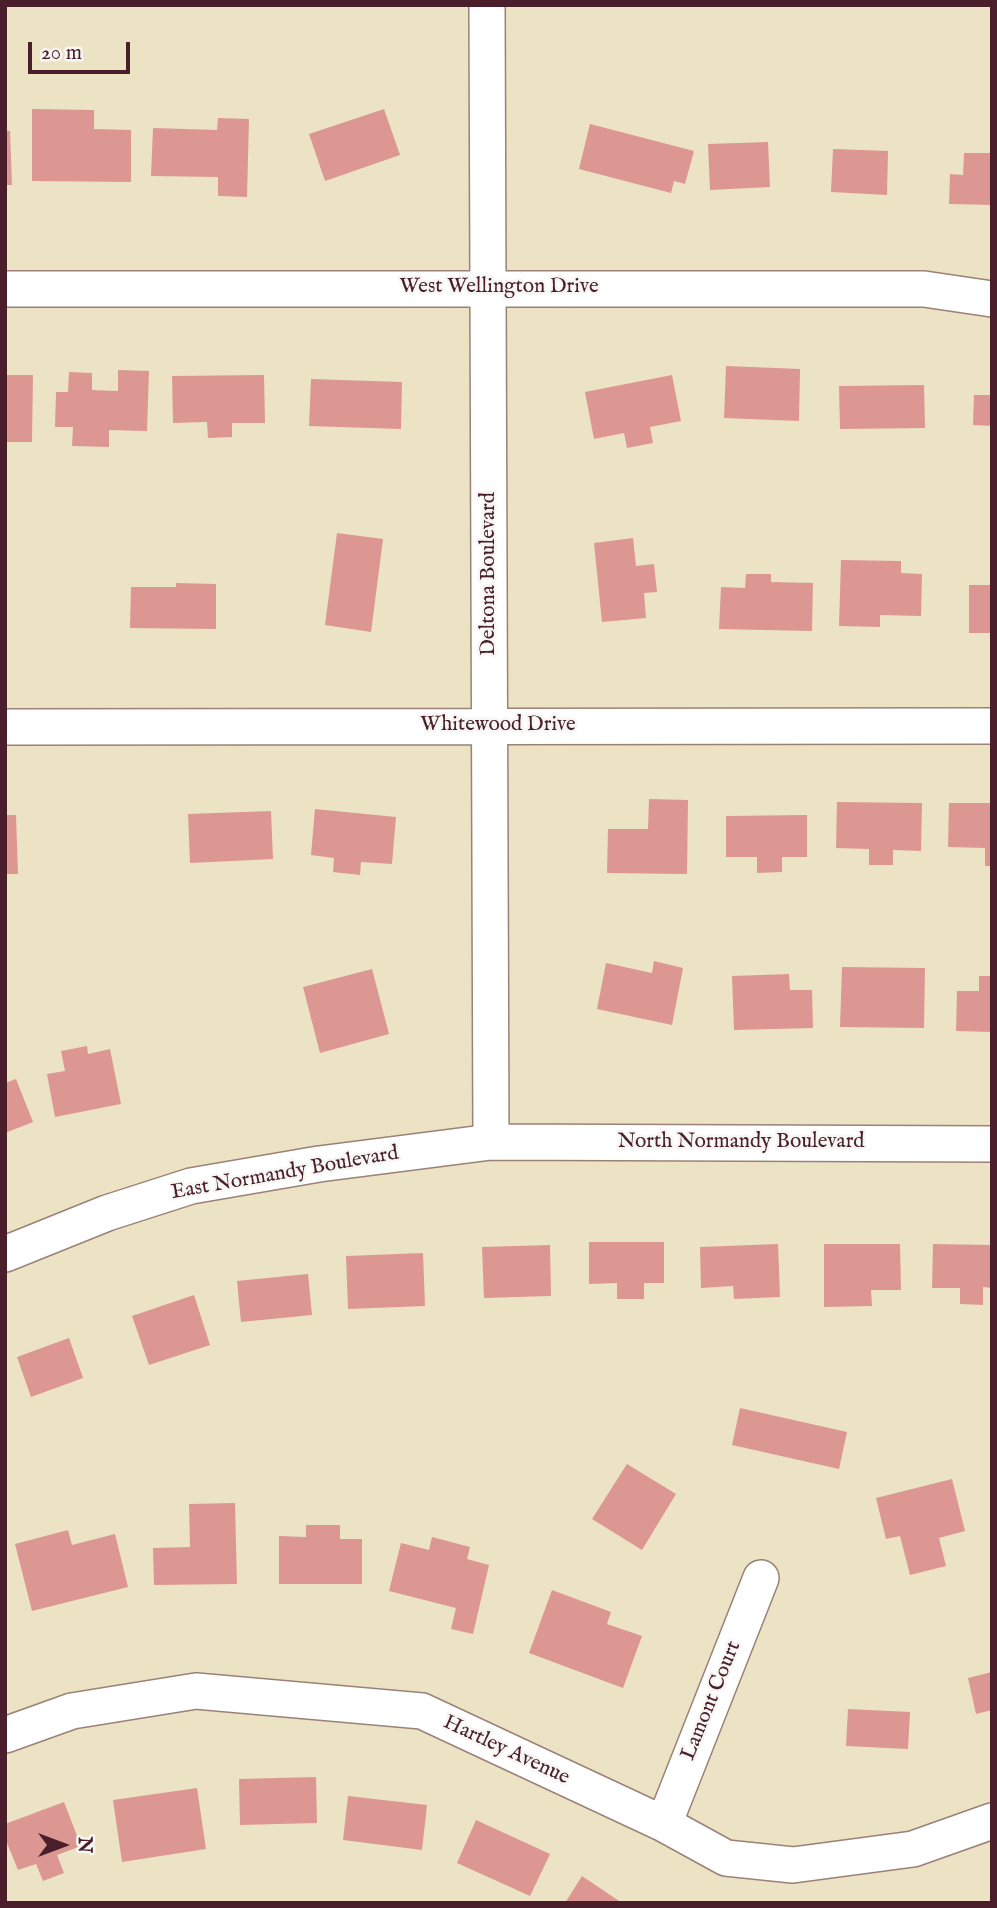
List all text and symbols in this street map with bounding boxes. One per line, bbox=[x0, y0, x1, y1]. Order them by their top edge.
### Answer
scale bar bbox=[32, 28, 133, 72]
text: 20 m bbox=[41, 40, 82, 67]
street label: West Wellington Drive bbox=[399, 275, 599, 301]
street label: Deltona Boulevard bbox=[477, 492, 503, 656]
street label: Whitewood Drive bbox=[420, 713, 576, 739]
street label: North Normandy Boulevard bbox=[617, 1130, 865, 1156]
street label: East Normandy Boulevard bbox=[169, 1142, 401, 1206]
street label: Lamont Court bbox=[677, 1638, 747, 1764]
street label: Hartley Avenue bbox=[439, 1711, 573, 1791]
north arrow bbox=[28, 1810, 98, 1880]
text: N bbox=[72, 1837, 96, 1853]

